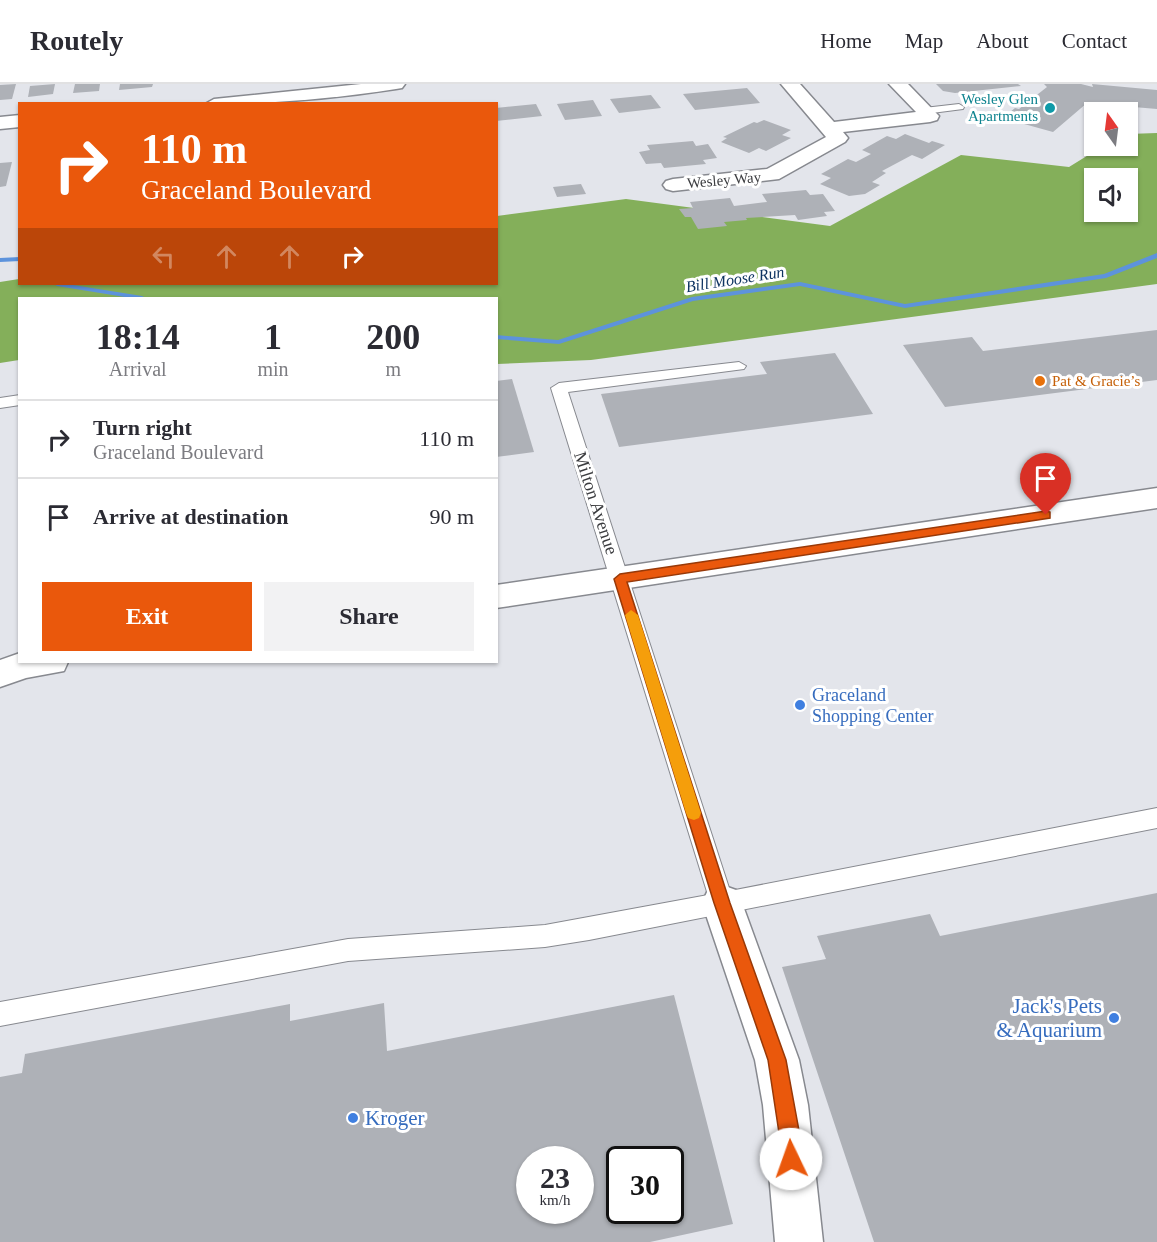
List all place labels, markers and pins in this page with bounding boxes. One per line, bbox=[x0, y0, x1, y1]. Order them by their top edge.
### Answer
place label: Wesley Glen Apartments bbox=[961, 91, 1038, 124]
marker: Wesley Glen Apartments bbox=[1043, 101, 1057, 115]
place label: Pat & Gracie’s bbox=[1052, 373, 1140, 389]
marker: Pat & Gracie’s bbox=[1033, 374, 1047, 388]
pin bbox=[1020, 453, 1071, 515]
place label: Graceland Shopping Center bbox=[812, 685, 934, 726]
marker: Graceland Shopping Center bbox=[793, 698, 807, 712]
place label: Jack's Pets & Aquarium bbox=[996, 994, 1102, 1042]
marker: Jack's Pets & Aquarium bbox=[1107, 1011, 1121, 1025]
place label: Kroger bbox=[365, 1106, 424, 1130]
marker: Kroger bbox=[346, 1111, 360, 1125]

